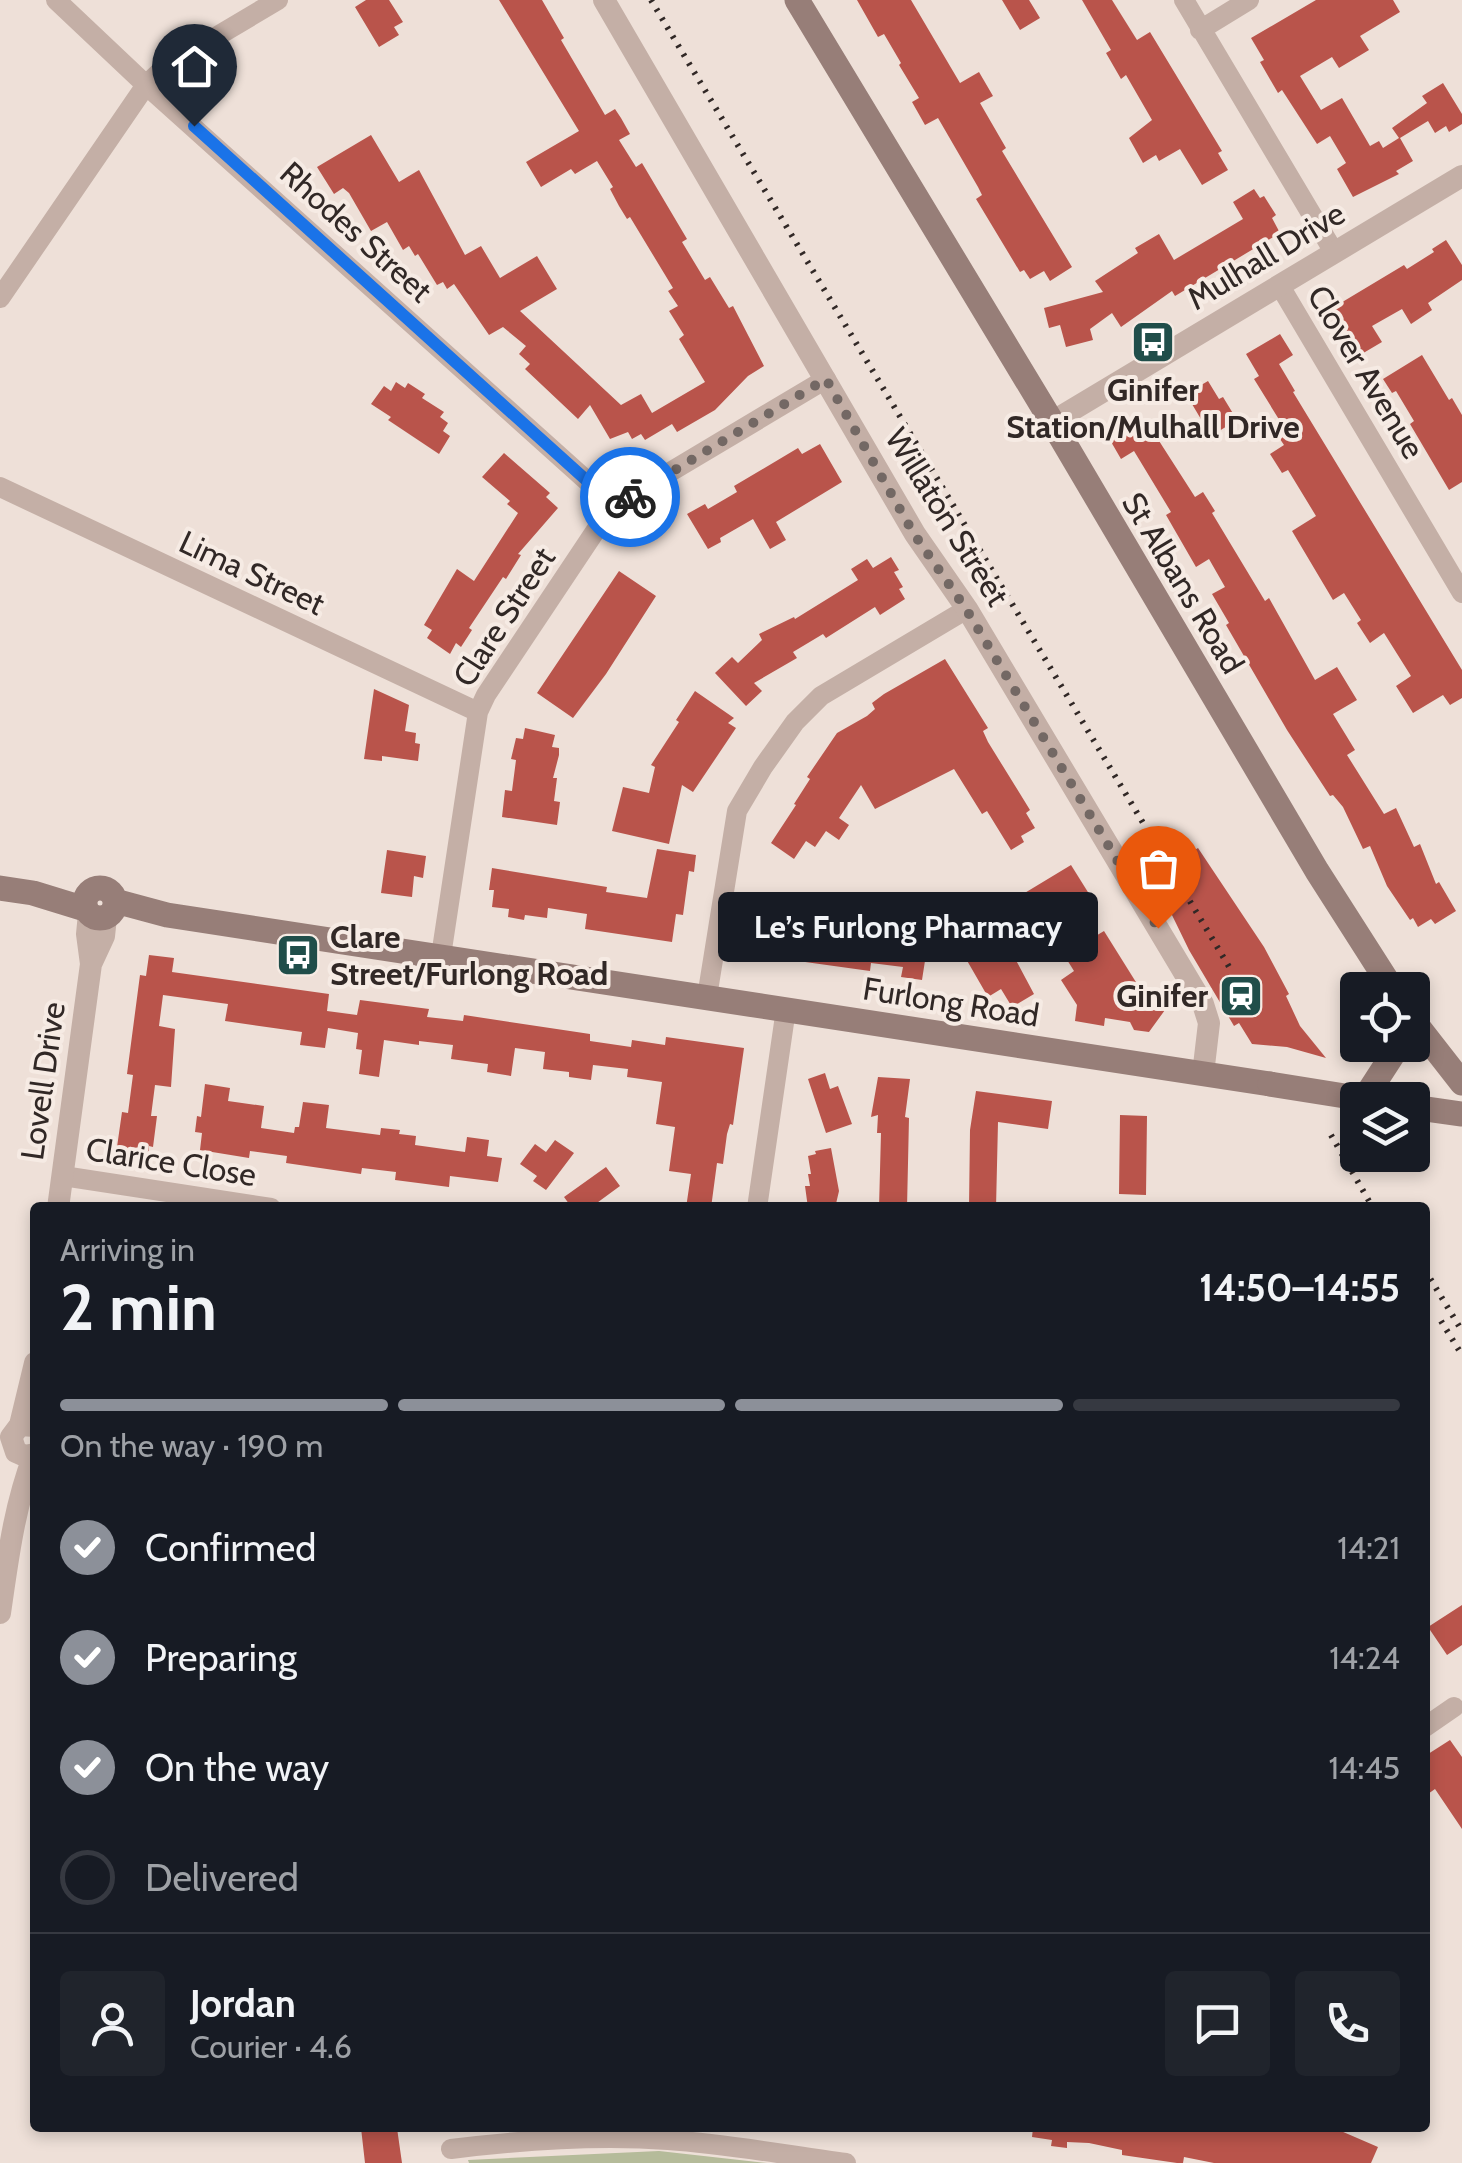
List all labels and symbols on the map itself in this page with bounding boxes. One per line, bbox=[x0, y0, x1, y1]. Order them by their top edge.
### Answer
pin bbox=[152, 24, 237, 127]
street label: Rhodes Street bbox=[272, 153, 440, 310]
street label: Mulhall Drive bbox=[1180, 193, 1352, 318]
street label: Clover Avenue bbox=[1299, 278, 1433, 465]
bus stop icon: Ginifer Station/Mulhall Drive bbox=[1130, 319, 1176, 365]
place label: Ginifer Station/Mulhall Drive bbox=[1006, 370, 1300, 446]
street label: Willaton Street bbox=[877, 420, 1018, 613]
courier bbox=[580, 447, 680, 547]
street label: St Albans Road bbox=[1114, 485, 1253, 680]
street label: Lima Street bbox=[173, 522, 331, 623]
street label: Clare Street bbox=[444, 540, 563, 694]
pin bbox=[1116, 826, 1201, 929]
callout: Le’s Furlong Pharmacy bbox=[718, 893, 1098, 963]
place label: Clare Street/Furlong Road bbox=[330, 917, 608, 993]
bus stop icon: Clare Street/Furlong Road bbox=[275, 932, 321, 978]
street label: Furlong Road bbox=[860, 968, 1042, 1035]
station icon: Ginifer bbox=[1218, 973, 1264, 1019]
place label: Ginifer bbox=[1116, 976, 1208, 1015]
street label: Lovell Drive bbox=[12, 1000, 73, 1162]
street label: Clarice Close bbox=[83, 1129, 259, 1194]

